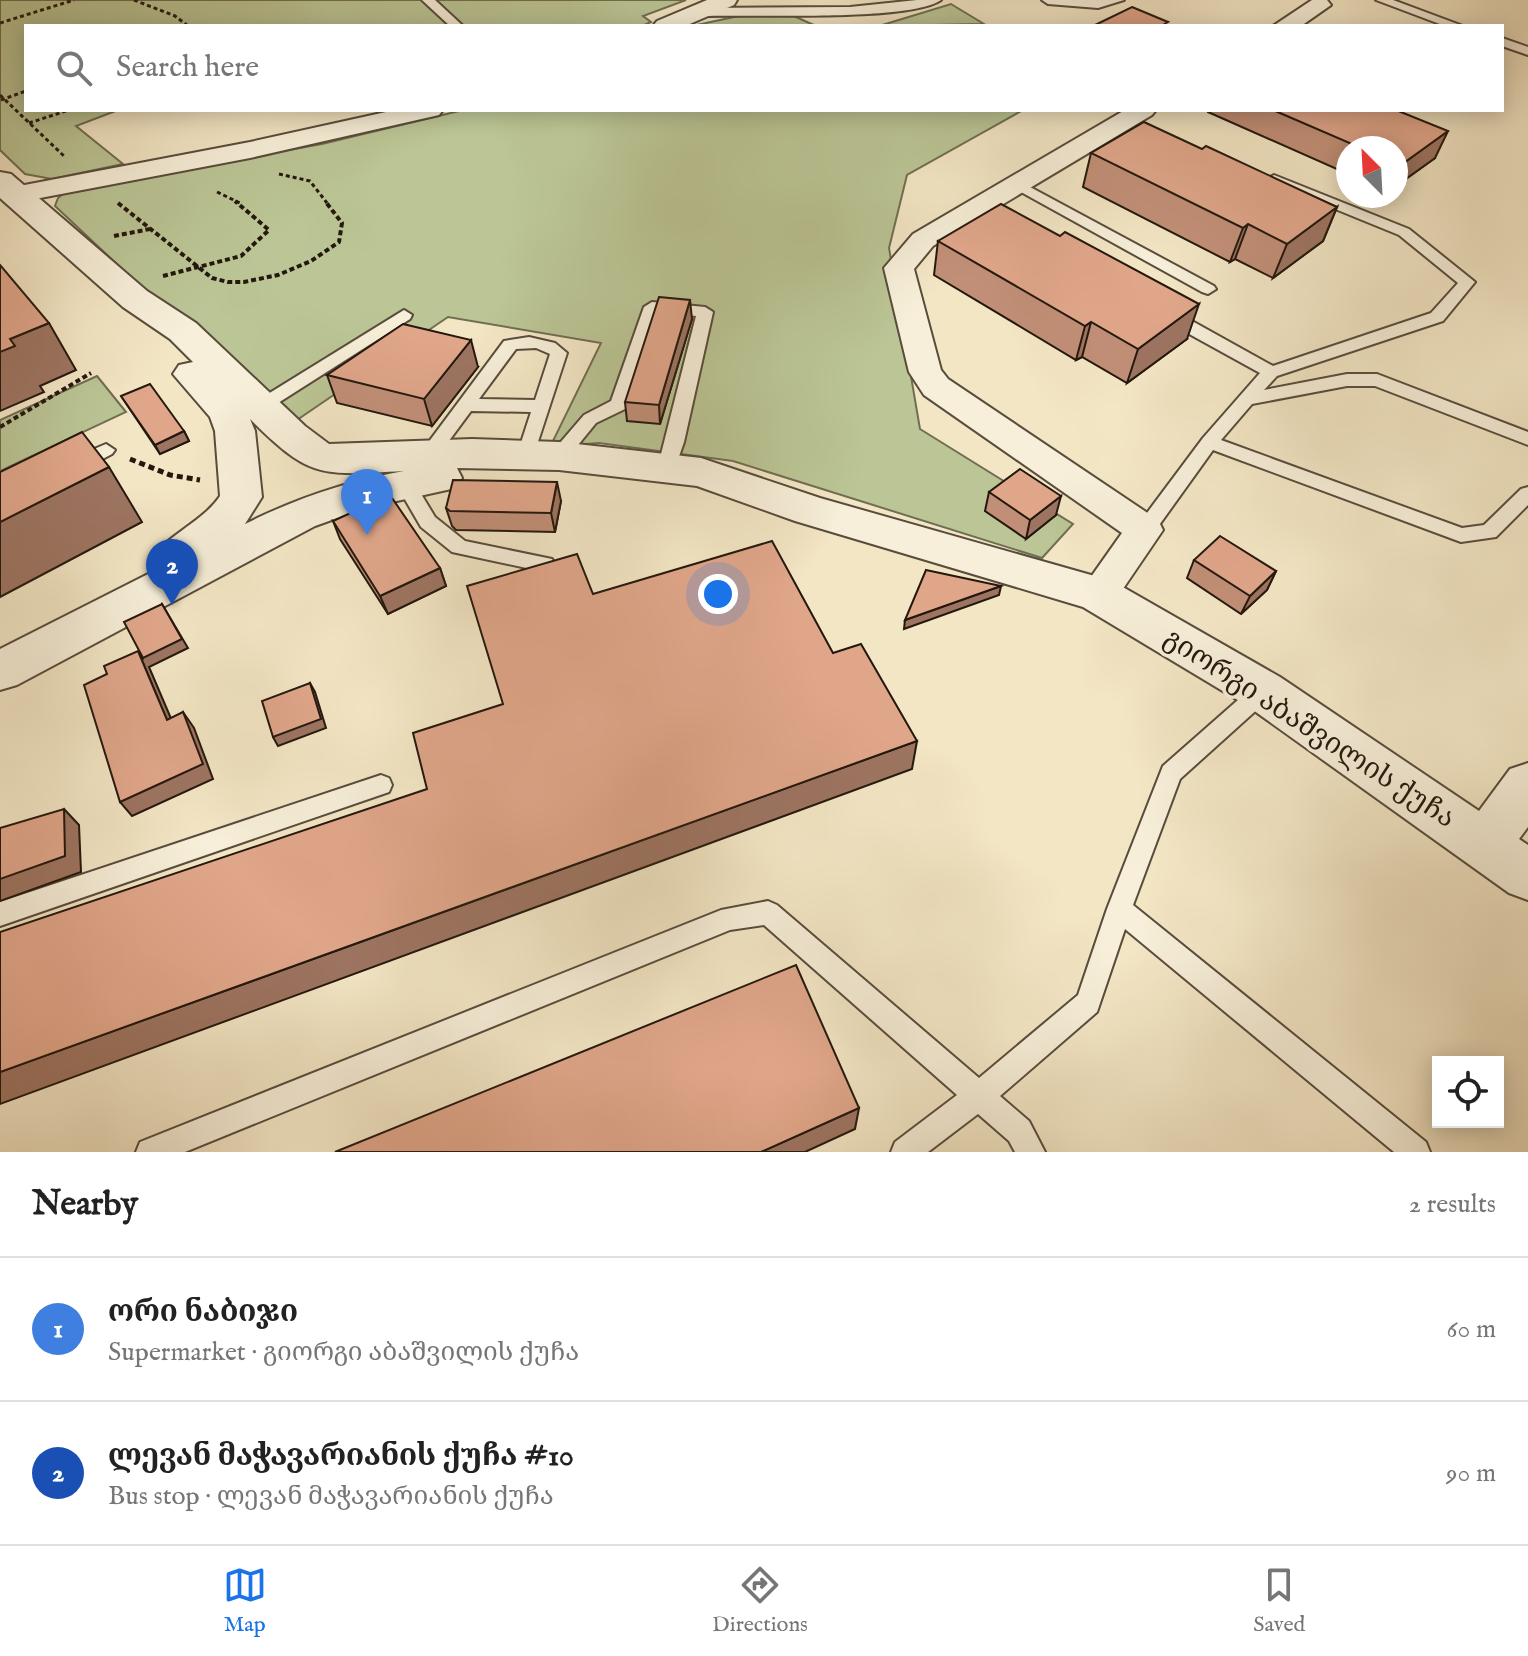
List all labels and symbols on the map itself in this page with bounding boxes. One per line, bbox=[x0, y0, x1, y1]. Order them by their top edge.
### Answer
north arrow bbox=[1336, 136, 1408, 208]
pin: 1 bbox=[341, 469, 393, 535]
pin: 2 bbox=[146, 539, 198, 605]
your location bbox=[698, 574, 738, 614]
street label: გიორგი აბაშვილის ქუჩა bbox=[1157, 622, 1461, 836]

